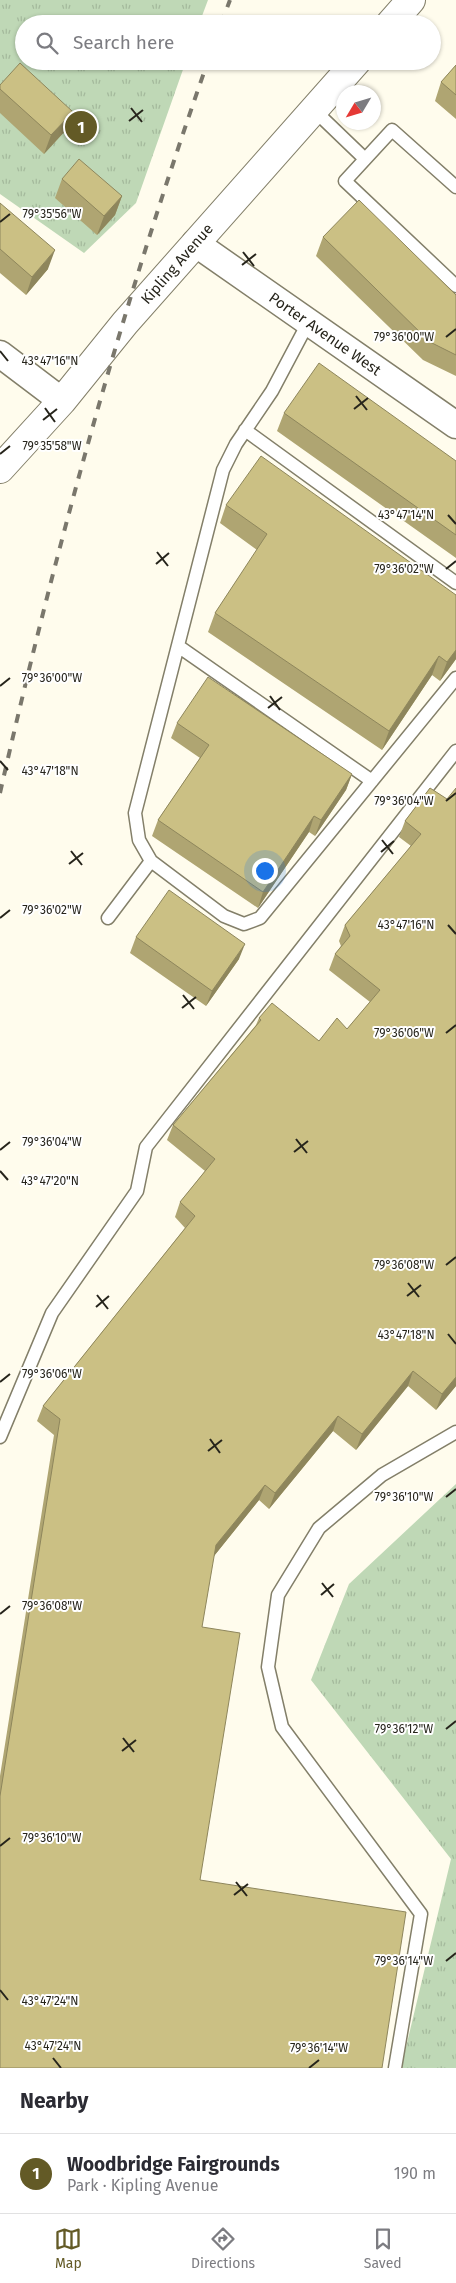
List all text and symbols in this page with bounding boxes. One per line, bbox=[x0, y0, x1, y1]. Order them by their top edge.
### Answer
search box bbox=[15, 15, 441, 70]
icon: search bbox=[33, 29, 61, 57]
text: Search here bbox=[73, 31, 174, 54]
north arrow bbox=[336, 85, 381, 130]
pin: 1 bbox=[65, 108, 97, 146]
text: 79°35'56"W bbox=[23, 207, 81, 221]
street label: Kipling Avenue bbox=[137, 220, 217, 308]
street label: Porter Avenue West bbox=[266, 289, 385, 380]
text: 79°36'00"W bbox=[374, 330, 434, 344]
text: 43°47'16"N bbox=[22, 354, 78, 368]
text: 79°35'58"W bbox=[22, 439, 82, 453]
text: 43°47'14"N bbox=[378, 508, 434, 522]
text: 79°36'02"W bbox=[374, 562, 434, 576]
text: 79°36'00"W bbox=[22, 671, 82, 685]
text: 43°47'18"N bbox=[21, 764, 79, 778]
text: 79°36'04"W bbox=[374, 794, 434, 808]
your location bbox=[252, 858, 278, 884]
text: 79°36'02"W bbox=[22, 903, 82, 917]
text: 43°47'16"N bbox=[378, 918, 434, 932]
text: 79°36'06"W bbox=[374, 1026, 434, 1040]
text: 79°36'04"W bbox=[22, 1135, 82, 1149]
text: 43°47'20"N bbox=[21, 1174, 79, 1188]
text: 79°36'08"W bbox=[374, 1258, 434, 1272]
text: 43°47'18"N bbox=[377, 1328, 435, 1342]
text: 79°36'06"W bbox=[22, 1367, 82, 1381]
text: 79°36'10"W bbox=[375, 1490, 434, 1504]
text: 79°36'08"W bbox=[22, 1599, 82, 1613]
text: 79°36'12"W bbox=[375, 1722, 433, 1736]
text: 79°36'10"W bbox=[23, 1831, 82, 1845]
text: 79°36'14"W bbox=[375, 1954, 433, 1968]
text: 43°47'24"N bbox=[22, 1994, 79, 2008]
text: 43°47'24"N bbox=[25, 2039, 82, 2053]
text: 79°36'14"W bbox=[290, 2041, 348, 2055]
text: Nearby bbox=[20, 2088, 88, 2114]
text: Woodbridge Fairgrounds bbox=[67, 2153, 280, 2176]
text: 1 bbox=[32, 2164, 40, 2183]
text: 190 m bbox=[394, 2164, 436, 2183]
text: Park · Kipling Avenue bbox=[67, 2176, 219, 2195]
tab: Map bbox=[54, 2225, 82, 2272]
tab: Directions bbox=[191, 2225, 255, 2272]
tab: Saved bbox=[364, 2225, 402, 2272]

